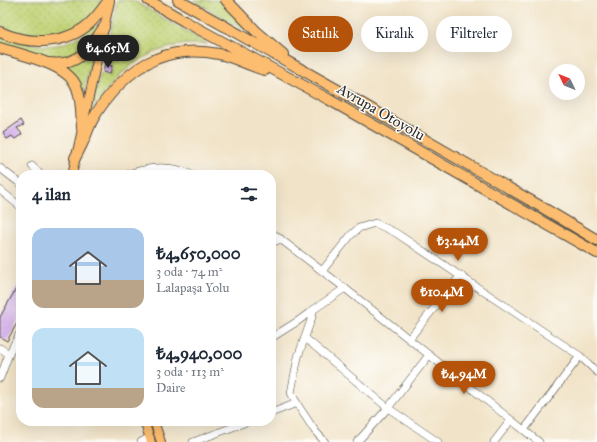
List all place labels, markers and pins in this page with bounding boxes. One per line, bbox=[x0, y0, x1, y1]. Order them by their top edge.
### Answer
pin: ₺4.65M bbox=[75, 35, 141, 69]
pin: ₺3.24M bbox=[425, 228, 491, 262]
pin: ₺10.4M bbox=[409, 279, 475, 313]
pin: ₺4.94M bbox=[431, 361, 497, 395]

